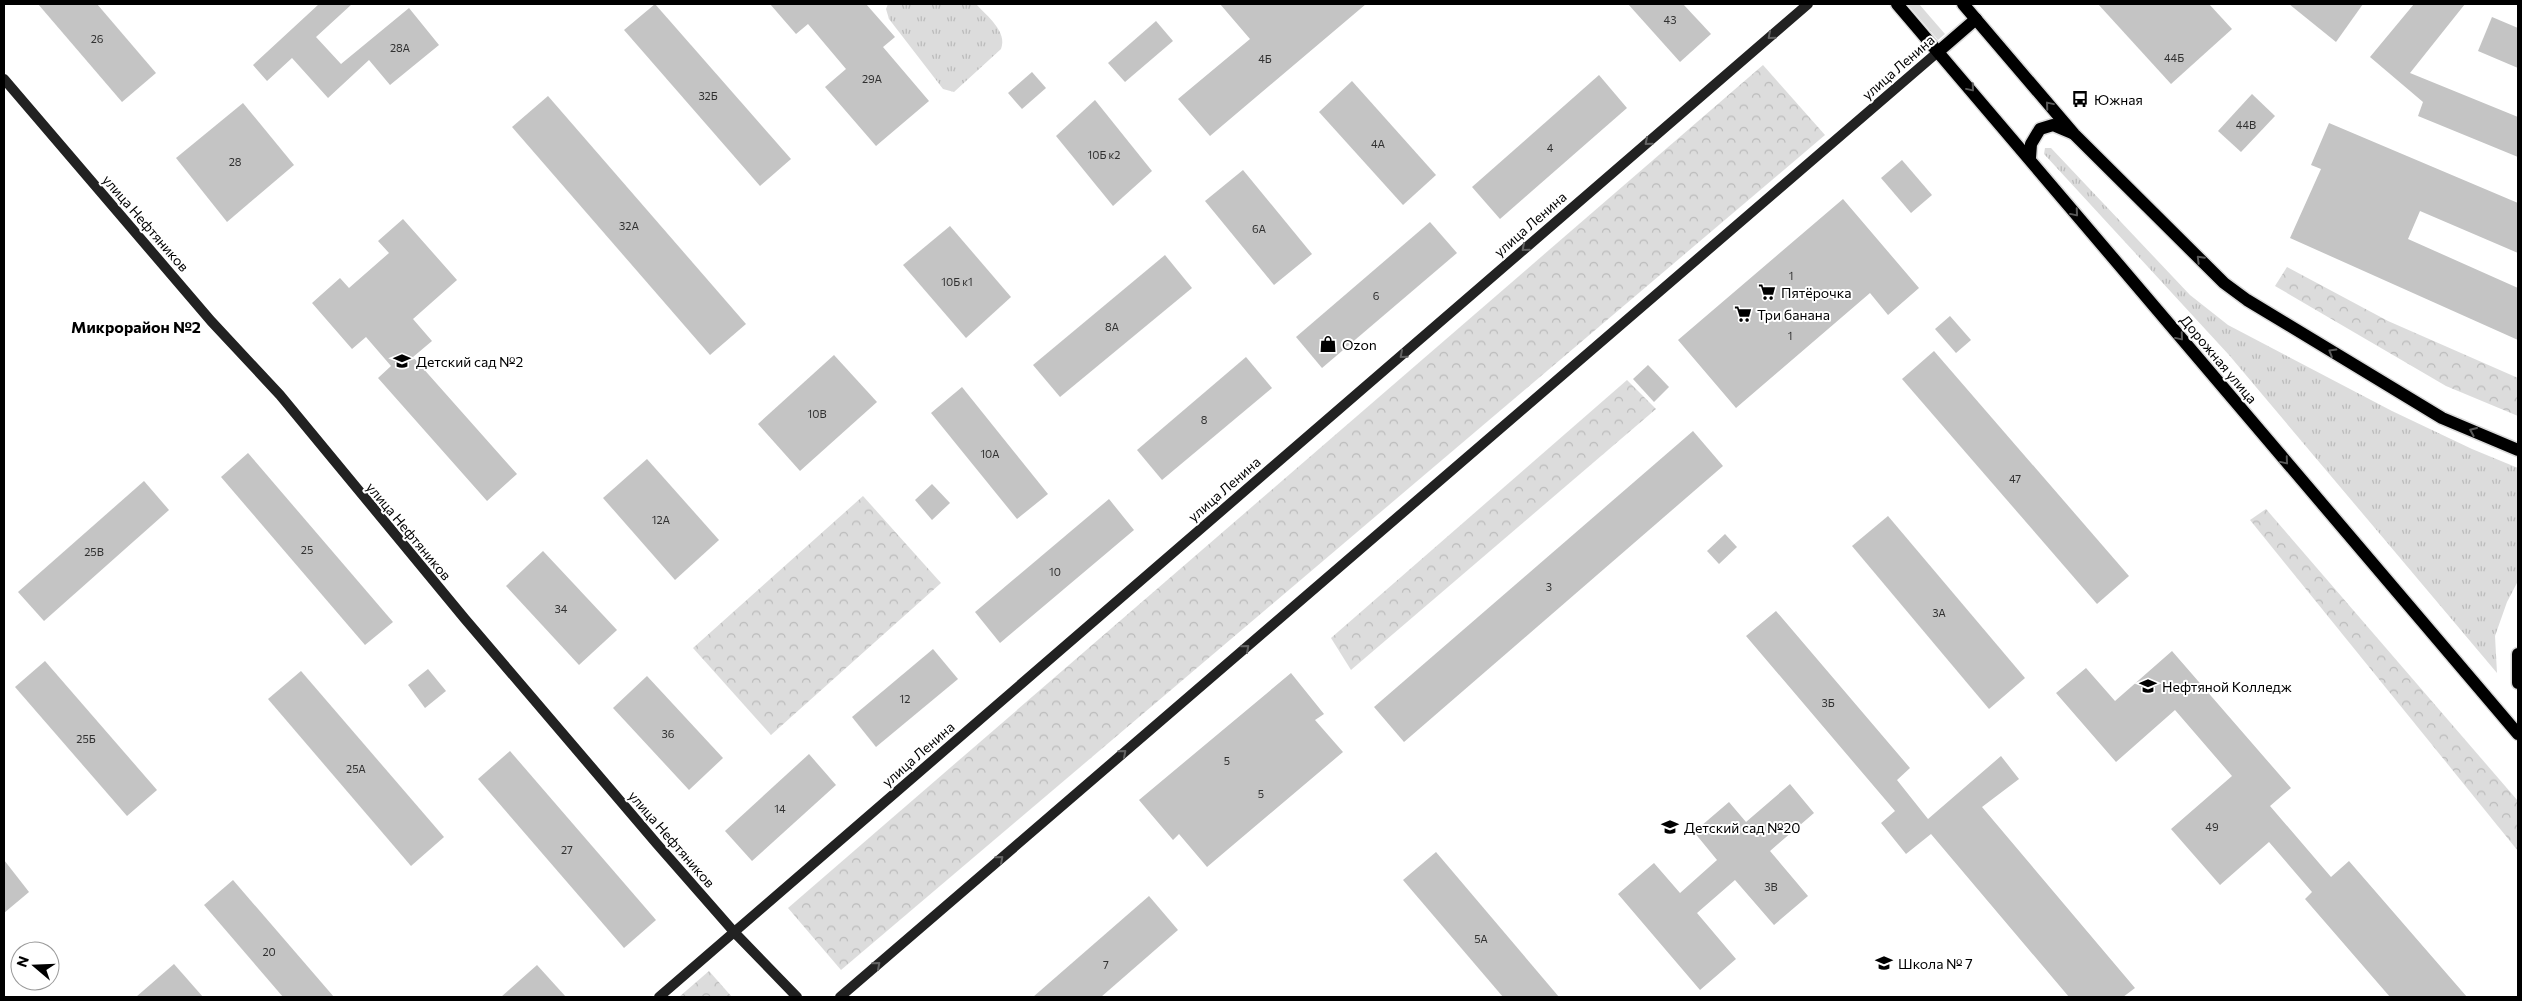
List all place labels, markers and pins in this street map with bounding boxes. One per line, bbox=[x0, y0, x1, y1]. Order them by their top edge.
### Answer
bus stop icon: Южная bbox=[2070, 89, 2090, 109]
place label: Южная bbox=[2094, 91, 2143, 108]
supermarket icon: Пятёрочка bbox=[1757, 282, 1777, 302]
place label: Пятёрочка bbox=[1781, 284, 1851, 301]
supermarket icon: Три банана bbox=[1733, 304, 1753, 324]
place label: Три банана bbox=[1757, 306, 1830, 323]
shop icon: Ozon bbox=[1318, 334, 1338, 354]
place label: Ozon bbox=[1342, 336, 1377, 353]
school or university icon: Детский сад №2 bbox=[392, 351, 412, 371]
place label: Детский сад №2 bbox=[416, 353, 523, 370]
school or university icon: Нефтяной Колледж bbox=[2138, 676, 2158, 696]
place label: Нефтяной Колледж bbox=[2162, 678, 2292, 695]
school or university icon: Детский сад №20 bbox=[1660, 817, 1680, 837]
place label: Детский сад №20 bbox=[1684, 819, 1800, 836]
school or university icon: Школа № 7 bbox=[1874, 953, 1894, 973]
place label: Школа № 7 bbox=[1898, 955, 1973, 972]

